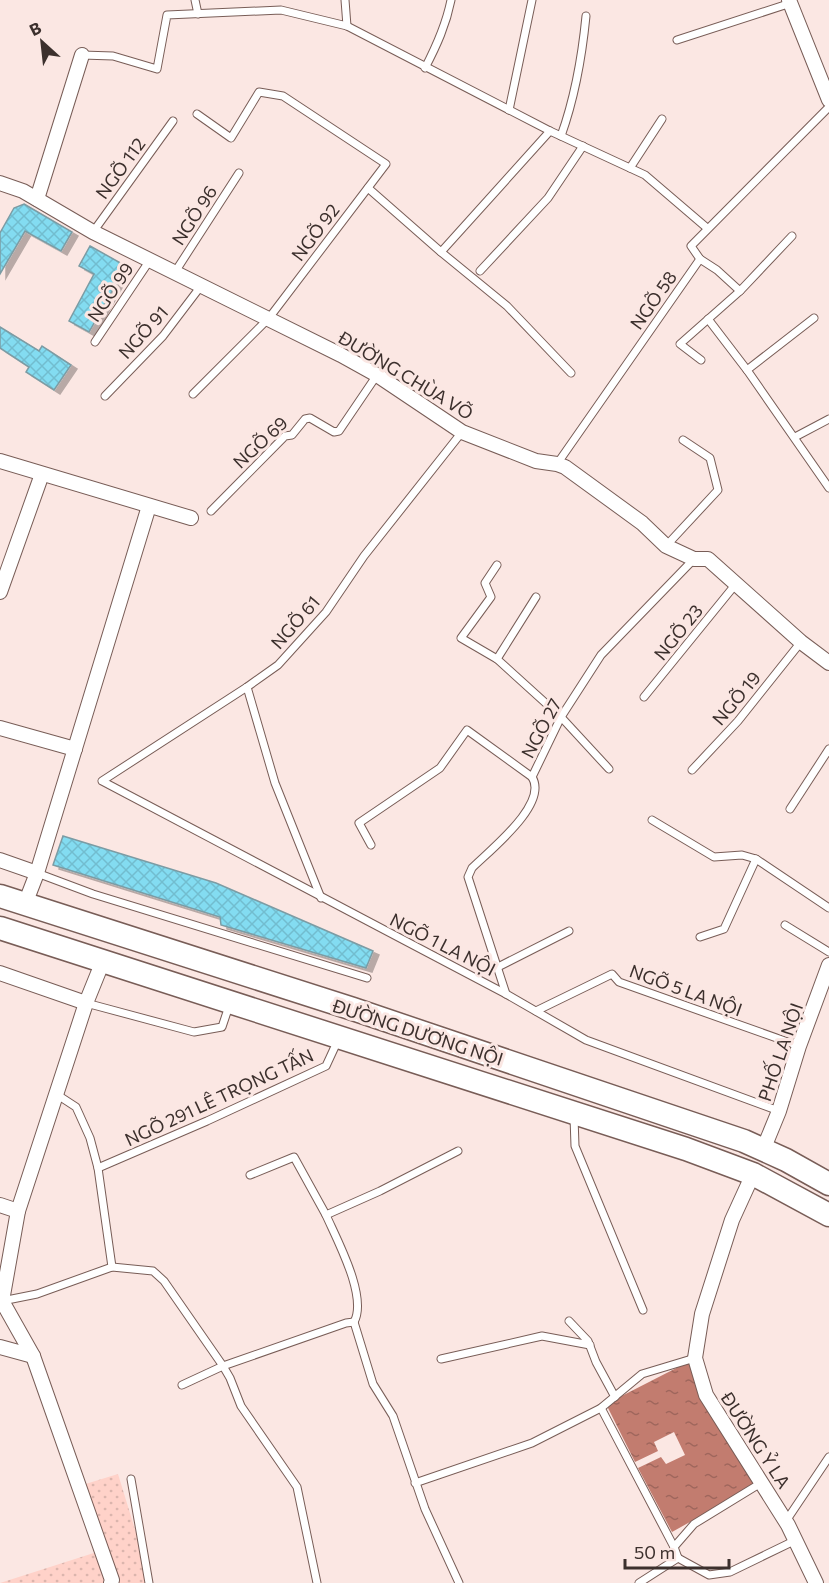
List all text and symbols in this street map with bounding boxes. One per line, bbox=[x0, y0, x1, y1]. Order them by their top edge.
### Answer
north arrow bbox=[12, 12, 72, 72]
text: B bbox=[26, 17, 44, 39]
street label: NGÕ 112 bbox=[90, 133, 150, 203]
street label: NGÕ 96 bbox=[167, 181, 221, 249]
street label: NGÕ 92 bbox=[286, 199, 344, 265]
street label: NGÕ 99 bbox=[82, 258, 138, 326]
street label: NGÕ 58 bbox=[625, 267, 681, 333]
street label: NGÕ 91 bbox=[114, 301, 172, 363]
street label: ĐƯỜNG CHÙA VÕ bbox=[334, 326, 477, 424]
street label: NGÕ 69 bbox=[228, 411, 292, 473]
street label: NGÕ 61 bbox=[266, 591, 324, 653]
street label: NGÕ 23 bbox=[649, 600, 707, 664]
street label: NGÕ 19 bbox=[707, 667, 765, 729]
street label: NGÕ 27 bbox=[516, 694, 566, 762]
street label: NGÕ 1 LA NỘI bbox=[387, 908, 499, 980]
street label: NGÕ 5 LA NỘI bbox=[627, 959, 745, 1021]
street label: ĐƯỜNG DƯƠNG NỘI bbox=[329, 994, 506, 1070]
street label: PHỐ LA NỘI bbox=[751, 999, 807, 1104]
street label: NGÕ 291 LÊ TRỌNG TẤN bbox=[120, 1042, 317, 1150]
street label: ĐƯỜNG Ỷ LA bbox=[716, 1387, 795, 1492]
scale bar bbox=[625, 1532, 728, 1570]
text: 50 m bbox=[634, 1541, 675, 1563]

